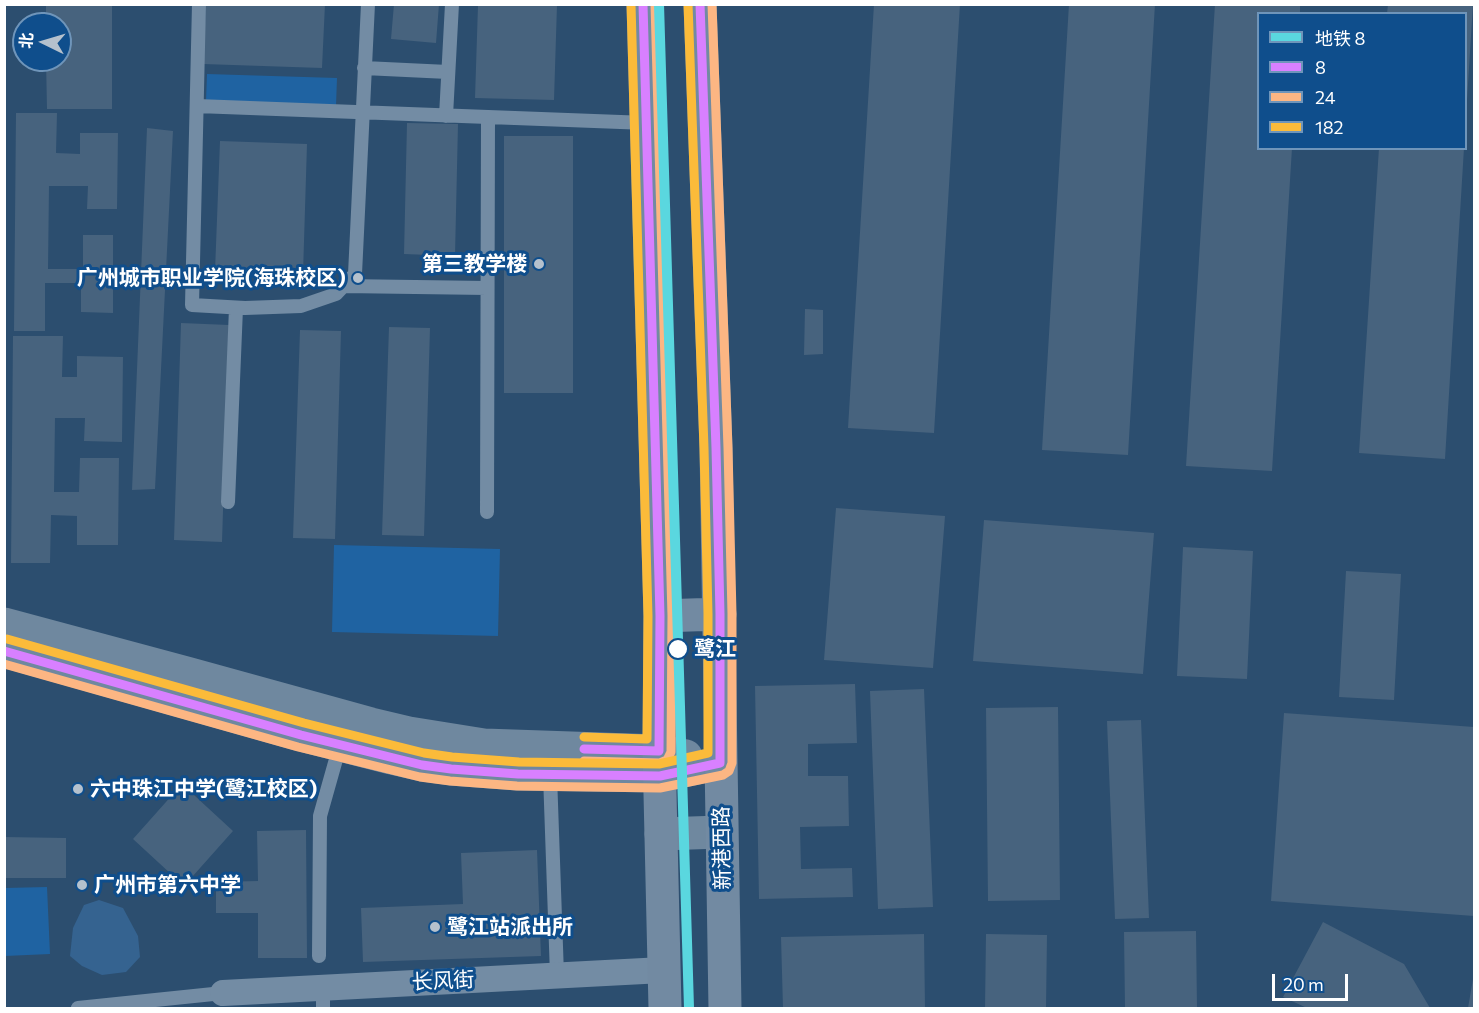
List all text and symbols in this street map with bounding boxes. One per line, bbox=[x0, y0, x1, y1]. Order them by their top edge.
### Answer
north arrow bbox=[12, 12, 72, 72]
legend bbox=[1257, 12, 1467, 150]
text: 地铁 8 bbox=[1315, 27, 1365, 49]
text: 北 bbox=[15, 32, 36, 49]
text: 8 bbox=[1315, 56, 1326, 78]
text: 24 bbox=[1315, 86, 1335, 108]
text: 182 bbox=[1315, 116, 1344, 138]
place label: 第三教学楼 bbox=[422, 251, 527, 277]
marker: 第三教学楼 bbox=[532, 257, 546, 271]
place label: 广州城市职业学院(海珠校区) bbox=[77, 265, 346, 291]
marker: 广州城市职业学院(海珠校区) bbox=[351, 271, 365, 285]
place label: 鹭江 bbox=[694, 636, 736, 662]
marker: 鹭江 bbox=[667, 638, 689, 660]
place label: 六中珠江中学(鹭江校区) bbox=[90, 776, 317, 802]
marker: 六中珠江中学(鹭江校区) bbox=[71, 782, 85, 796]
street label: 新港西路 bbox=[709, 806, 735, 890]
place label: 广州市第六中学 bbox=[94, 872, 241, 898]
marker: 广州市第六中学 bbox=[75, 878, 89, 892]
place label: 鹭江站派出所 bbox=[447, 914, 573, 940]
marker: 鹭江站派出所 bbox=[428, 920, 442, 934]
scale bar bbox=[1275, 962, 1352, 1000]
street label: 长风街 bbox=[411, 967, 475, 995]
text: 20 m bbox=[1283, 973, 1324, 995]

